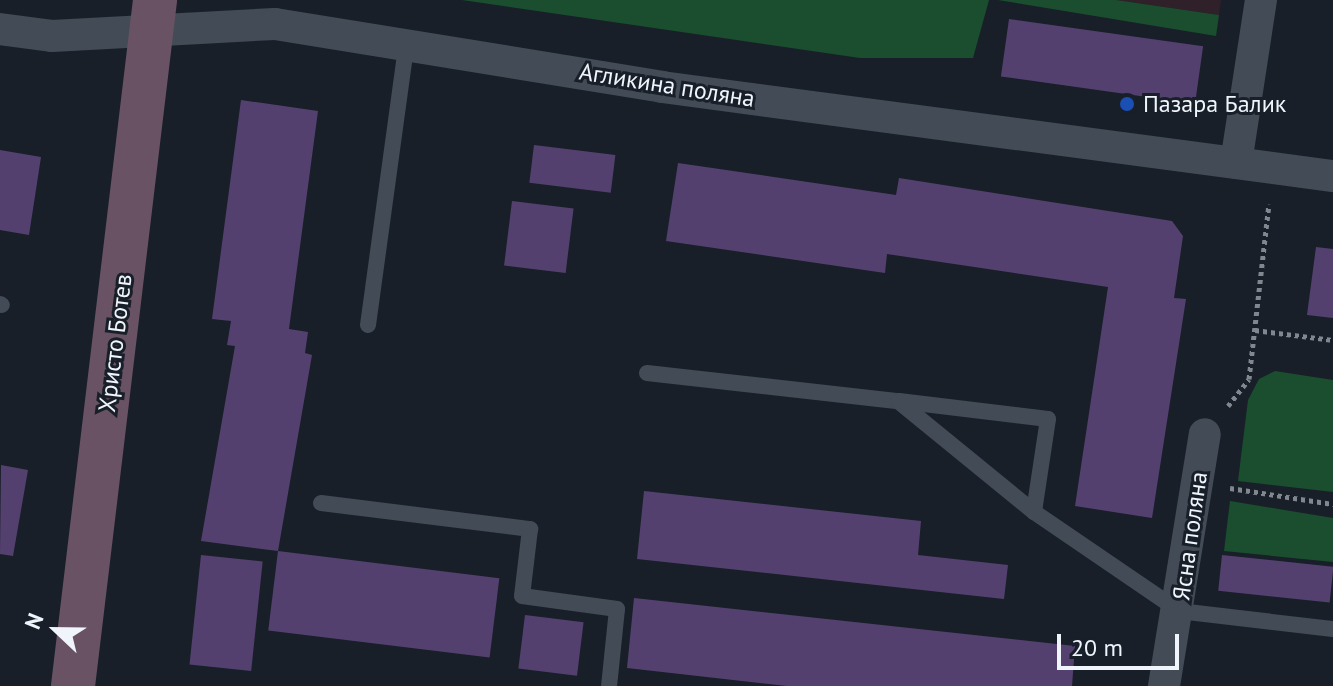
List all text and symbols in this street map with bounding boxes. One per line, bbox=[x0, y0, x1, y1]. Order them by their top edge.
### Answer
street label: Агликина поляна bbox=[577, 57, 757, 113]
place label: Пазара Балик bbox=[1143, 90, 1286, 118]
marker: Пазара Балик bbox=[1118, 95, 1136, 113]
street label: Христо Ботев bbox=[92, 272, 138, 414]
street label: Ясна поляна bbox=[1167, 470, 1213, 602]
north arrow bbox=[16, 590, 96, 670]
text: N bbox=[18, 609, 49, 633]
scale bar bbox=[1061, 618, 1183, 668]
text: 20 m bbox=[1071, 632, 1123, 663]

